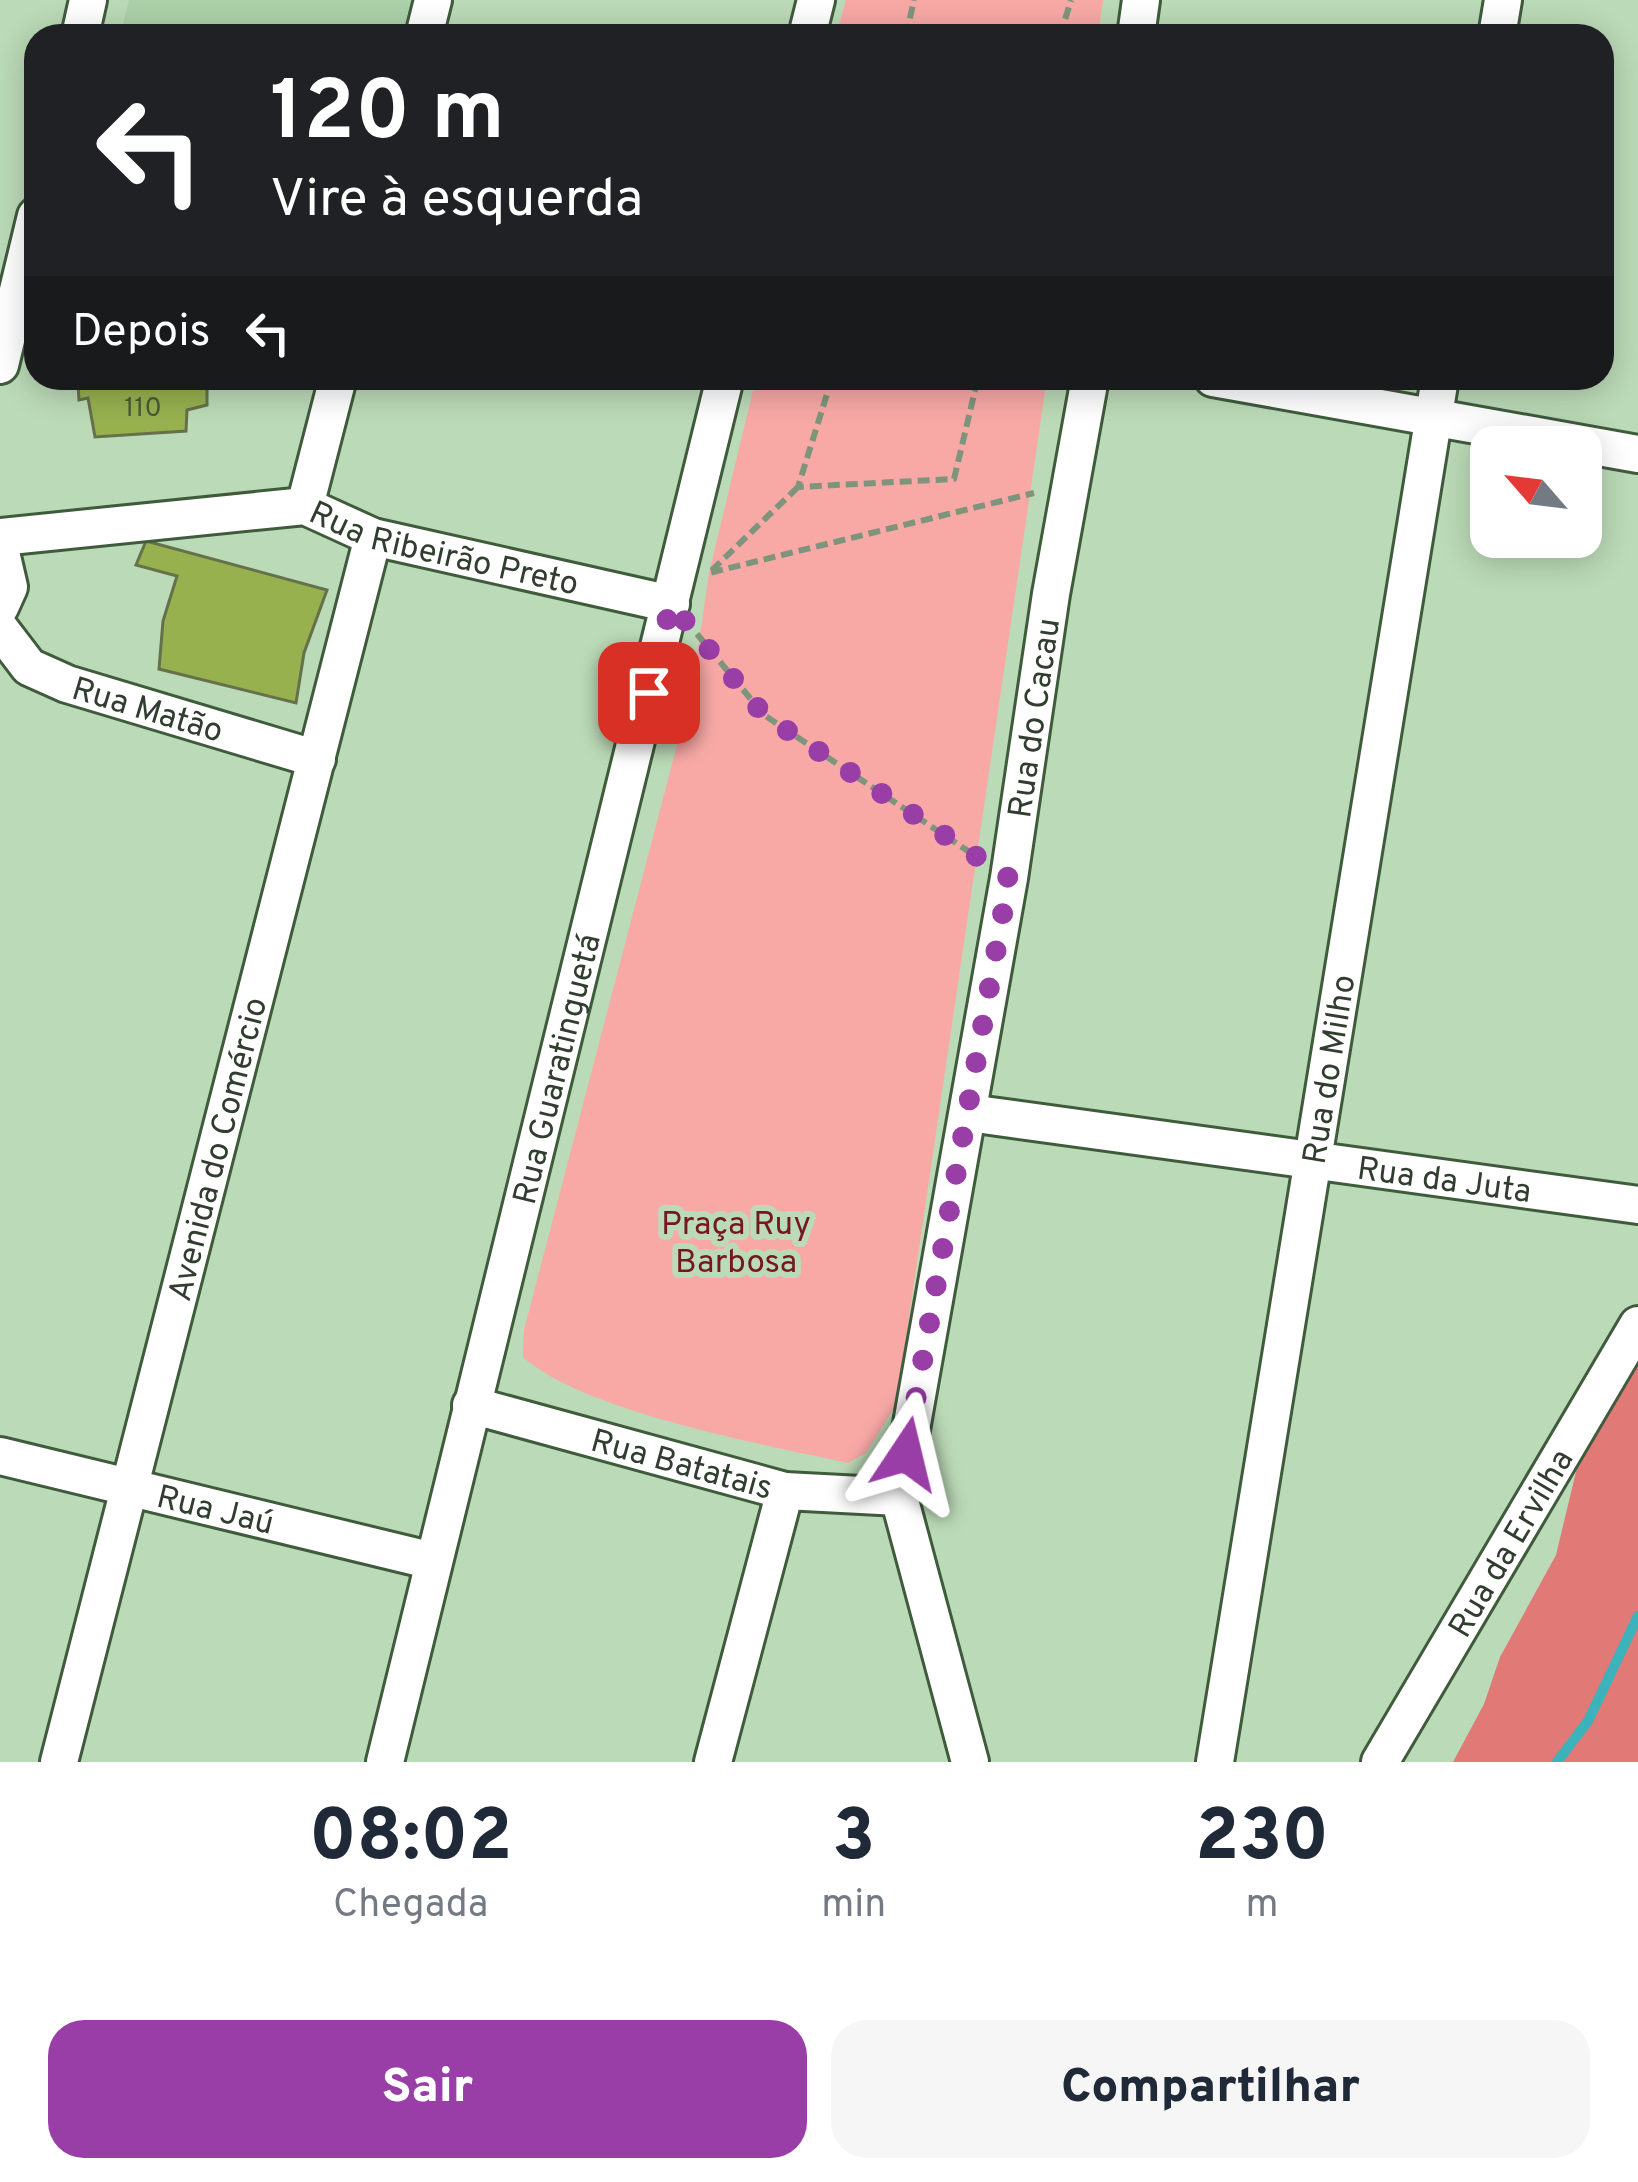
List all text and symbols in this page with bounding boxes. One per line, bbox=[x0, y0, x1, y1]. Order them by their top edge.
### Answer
text: 120 m bbox=[270, 63, 505, 169]
icon: left bbox=[72, 72, 228, 228]
text: Vire à esquerda bbox=[270, 167, 643, 236]
icon: left bbox=[235, 300, 301, 366]
text: Depois bbox=[72, 305, 211, 362]
house number: 110 bbox=[124, 392, 162, 426]
north arrow bbox=[1470, 426, 1602, 558]
map controls bbox=[1470, 426, 1602, 558]
street label: Rua Ribeirão Preto bbox=[302, 494, 582, 608]
street label: Rua do Cacau bbox=[1001, 616, 1072, 821]
pin bbox=[598, 642, 700, 744]
icon: arrive bbox=[616, 660, 682, 726]
street label: Rua Matão bbox=[66, 670, 227, 755]
street label: Rua Guaratinguetá bbox=[506, 930, 613, 1209]
street label: Rua do Milho bbox=[1296, 972, 1368, 1167]
street label: Avenida do Comércio bbox=[161, 993, 279, 1306]
street label: Rua da Juta bbox=[1354, 1150, 1534, 1215]
park label: Praça Ruy Barbosa bbox=[661, 1205, 811, 1285]
position arrow bbox=[843, 1391, 969, 1517]
street label: Rua Batatais bbox=[586, 1422, 777, 1512]
street label: Rua da Ervilha bbox=[1441, 1443, 1585, 1646]
street label: Rua Jaú bbox=[152, 1478, 278, 1547]
text: 08:02 bbox=[309, 1794, 512, 1886]
text: 3 bbox=[832, 1794, 875, 1886]
text: 230 bbox=[1195, 1794, 1329, 1886]
text: Chegada bbox=[333, 1882, 488, 1931]
text: min bbox=[821, 1882, 886, 1931]
text: m bbox=[1246, 1882, 1279, 1931]
button: Sair bbox=[48, 2020, 807, 2158]
button: Compartilhar bbox=[831, 2020, 1590, 2158]

